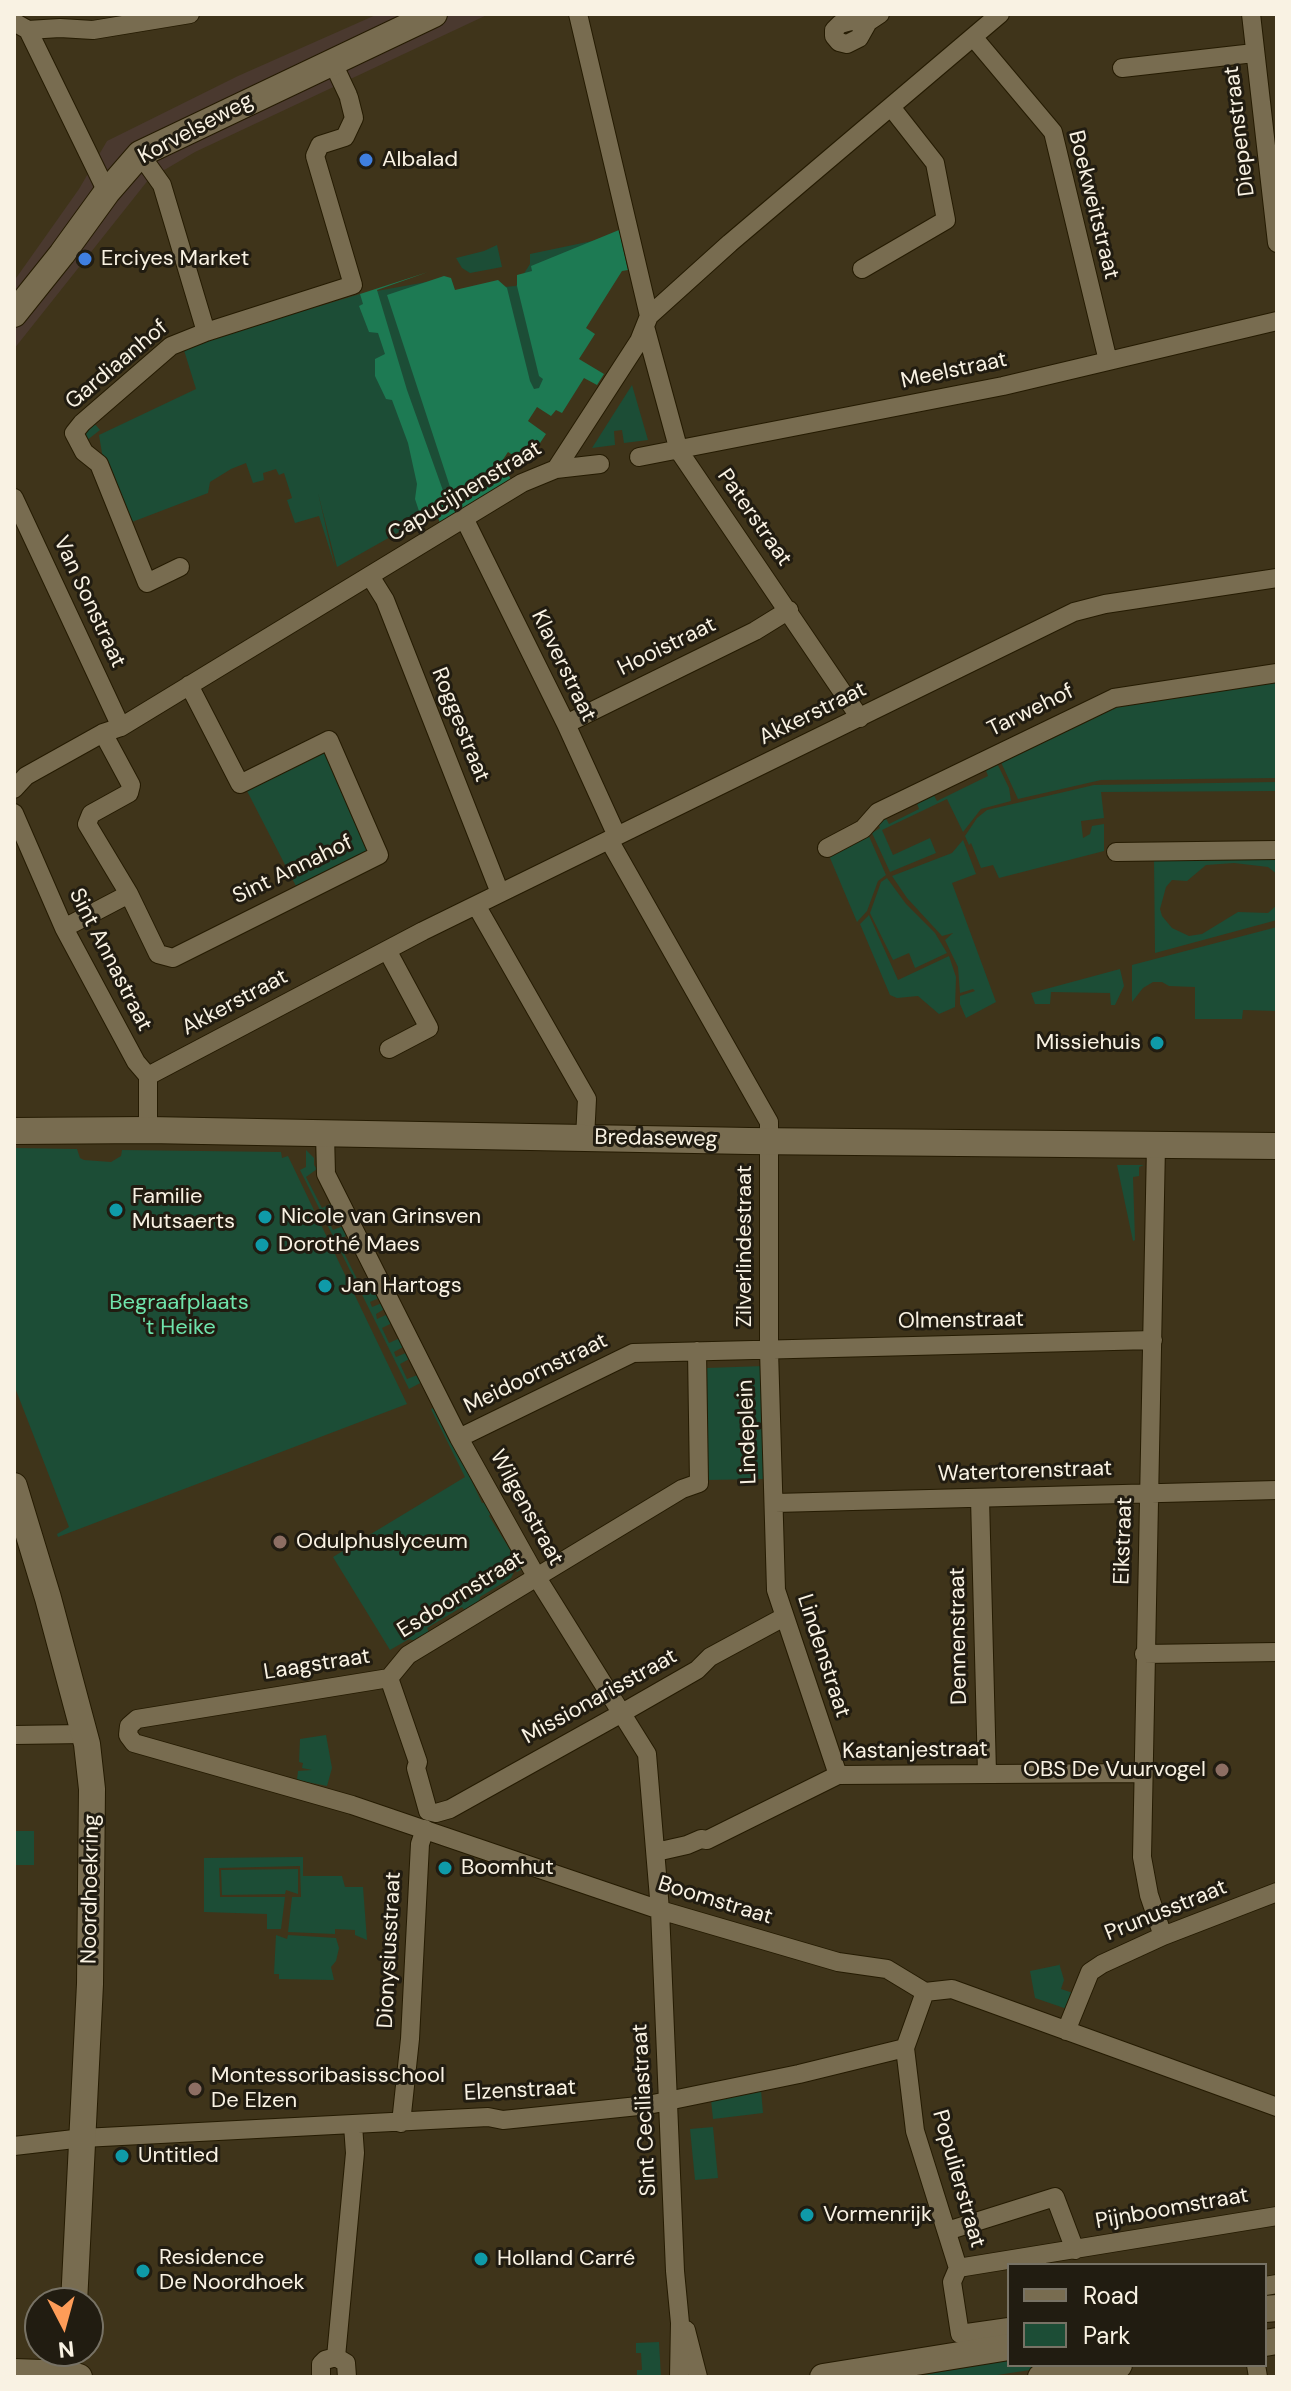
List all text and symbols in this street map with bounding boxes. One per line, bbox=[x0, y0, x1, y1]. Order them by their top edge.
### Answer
street label: Diepenstraat bbox=[1219, 64, 1261, 198]
street label: Korvelseweg bbox=[134, 88, 258, 170]
street label: Boekweitstraat bbox=[1062, 128, 1124, 282]
place label: Albalad bbox=[382, 147, 458, 173]
marker: Albalad bbox=[357, 151, 375, 169]
place label: Erciyes Market bbox=[101, 246, 249, 272]
marker: Erciyes Market bbox=[76, 250, 94, 268]
street label: Gardiaanhof bbox=[61, 315, 173, 415]
street label: Meelstraat bbox=[898, 347, 1010, 395]
street label: Capucijnenstraat bbox=[383, 436, 547, 548]
street label: Paterstraat bbox=[711, 464, 797, 572]
street label: Van Sonstraat bbox=[47, 532, 131, 672]
street label: Klaverstraat bbox=[525, 606, 601, 726]
street label: Hooistraat bbox=[614, 612, 720, 682]
street label: Roggestraat bbox=[425, 664, 495, 786]
street label: Akkerstraat bbox=[755, 677, 871, 751]
street label: Tarwehof bbox=[983, 679, 1079, 743]
street label: Sint Annahof bbox=[229, 830, 357, 910]
street label: Sint Annastraat bbox=[63, 884, 157, 1036]
street label: Akkerstraat bbox=[178, 964, 292, 1042]
place label: Missiehuis bbox=[1036, 1030, 1141, 1056]
marker: Missiehuis bbox=[1148, 1034, 1166, 1052]
street label: Bredaseweg bbox=[594, 1125, 718, 1153]
street label: Zilverlindestraat bbox=[732, 1165, 758, 1327]
place label: Familie Mutsaerts bbox=[132, 1184, 235, 1236]
marker: Familie Mutsaerts bbox=[107, 1201, 125, 1219]
place label: Nicole van Grinsven bbox=[281, 1204, 481, 1230]
marker: Nicole van Grinsven bbox=[256, 1208, 274, 1226]
place label: Dorothé Maes bbox=[278, 1232, 420, 1258]
marker: Dorothé Maes bbox=[253, 1236, 271, 1254]
place label: Jan Hartogs bbox=[341, 1273, 462, 1299]
marker: Jan Hartogs bbox=[316, 1277, 334, 1295]
park label: Begraafplaats 't Heike bbox=[109, 1290, 249, 1342]
street label: Olmenstraat bbox=[898, 1307, 1024, 1335]
street label: Meidoornstraat bbox=[460, 1328, 612, 1420]
street label: Lindeplein bbox=[733, 1379, 763, 1485]
street label: Wilgenstraat bbox=[483, 1446, 569, 1570]
street label: Watertorenstraat bbox=[937, 1456, 1113, 1488]
street label: Eikstraat bbox=[1109, 1497, 1139, 1585]
place label: Odulphuslyceum bbox=[296, 1529, 468, 1555]
marker: Odulphuslyceum bbox=[271, 1533, 289, 1551]
street label: Esdoornstraat bbox=[393, 1546, 529, 1644]
street label: Dennenstraat bbox=[945, 1567, 973, 1705]
street label: Lindenstraat bbox=[791, 1591, 855, 1721]
street label: Laagstraat bbox=[262, 1644, 372, 1686]
street label: Missionarisstraat bbox=[518, 1644, 682, 1750]
street label: Kastanjestraat bbox=[842, 1737, 988, 1765]
place label: OBS De Vuurvogel bbox=[1023, 1757, 1206, 1783]
marker: OBS De Vuurvogel bbox=[1213, 1761, 1231, 1779]
street label: Noordhoekring bbox=[76, 1814, 106, 1964]
place label: Boomhut bbox=[461, 1855, 554, 1881]
marker: Boomhut bbox=[436, 1859, 454, 1877]
street label: Dionysiusstraat bbox=[373, 1871, 407, 2029]
street label: Boomstraat bbox=[654, 1871, 776, 1931]
street label: Prunusstraat bbox=[1101, 1875, 1231, 1947]
street label: Sint Ceciliastraat bbox=[627, 2023, 663, 2197]
place label: Montessoribasisschool De Elzen bbox=[211, 2063, 445, 2114]
street label: Elzenstraat bbox=[463, 2075, 577, 2107]
marker: Montessoribasisschool De Elzen bbox=[186, 2080, 204, 2098]
street label: Populierstraat bbox=[926, 2107, 990, 2251]
place label: Untitled bbox=[138, 2143, 219, 2169]
marker: Untitled bbox=[113, 2147, 131, 2165]
street label: Pijnboomstraat bbox=[1093, 2183, 1251, 2235]
place label: Vormenrijk bbox=[823, 2202, 932, 2228]
marker: Vormenrijk bbox=[798, 2206, 816, 2224]
place label: Residence De Noordhoek bbox=[159, 2245, 305, 2296]
place label: Holland Carré bbox=[497, 2246, 635, 2272]
marker: Holland Carré bbox=[472, 2250, 490, 2268]
marker: Residence De Noordhoek bbox=[134, 2262, 152, 2280]
legend bbox=[1007, 2263, 1267, 2367]
text: Road bbox=[1083, 2280, 1139, 2311]
north arrow bbox=[24, 2287, 104, 2367]
text: Park bbox=[1083, 2320, 1130, 2351]
text: N bbox=[57, 2334, 76, 2365]

